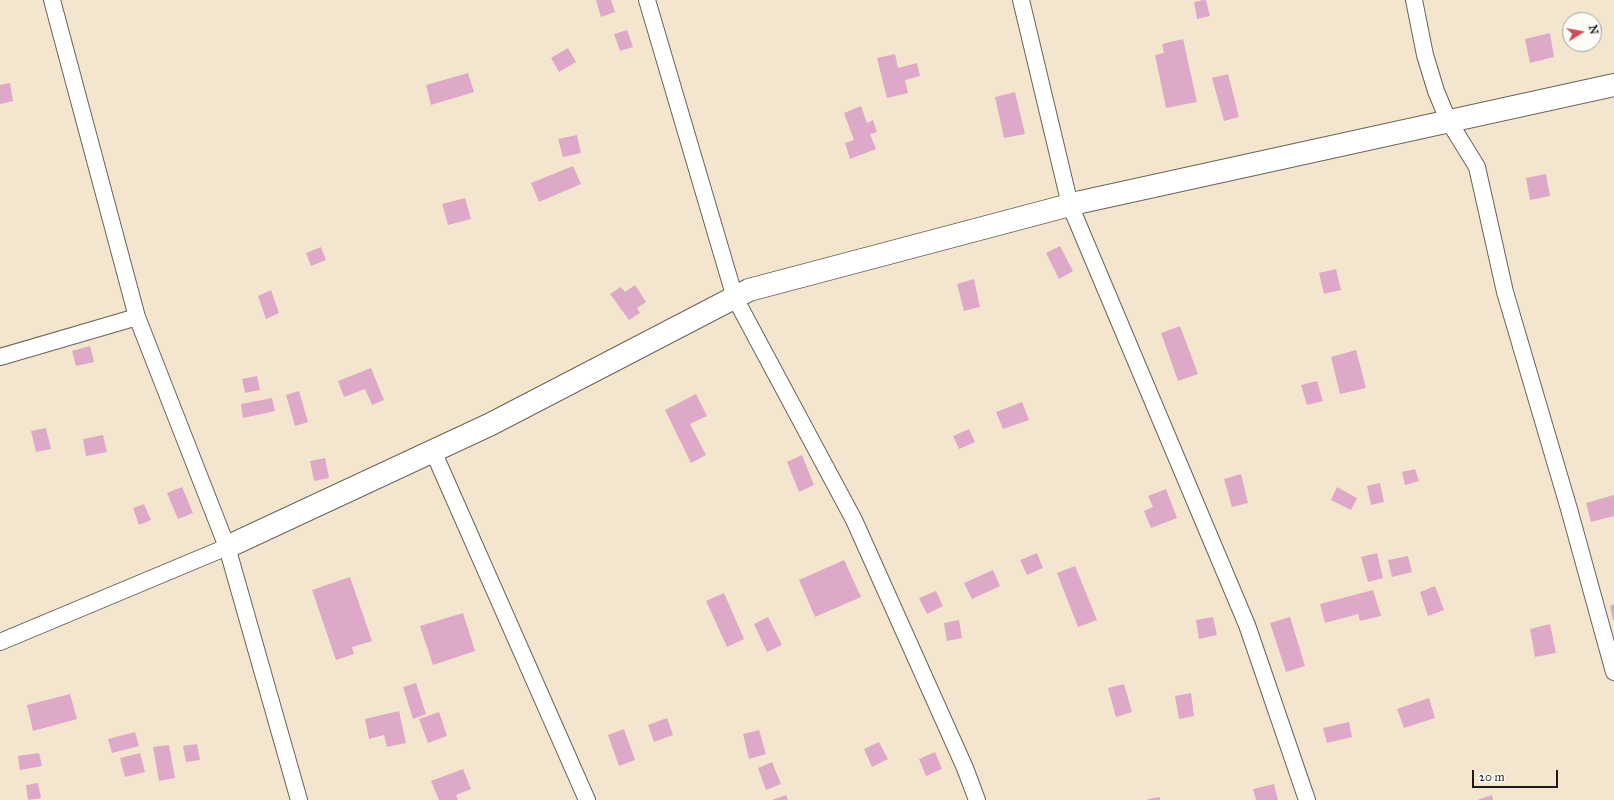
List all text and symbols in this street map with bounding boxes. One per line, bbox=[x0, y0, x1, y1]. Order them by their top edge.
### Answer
north arrow bbox=[1562, 12, 1602, 52]
text: N bbox=[1586, 24, 1601, 36]
scale bar bbox=[1474, 762, 1560, 788]
text: 20 m bbox=[1479, 770, 1505, 784]

